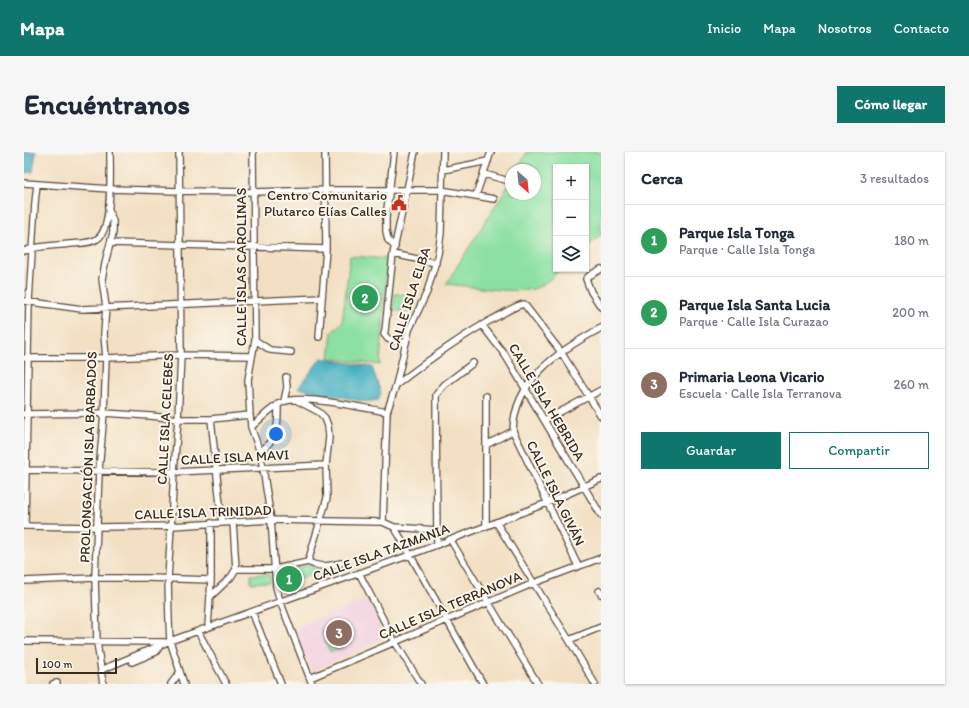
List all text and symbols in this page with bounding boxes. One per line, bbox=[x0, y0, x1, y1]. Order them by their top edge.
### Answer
text: Mapa bbox=[20, 17, 64, 40]
text: Inicio bbox=[707, 20, 741, 37]
text: Mapa bbox=[763, 20, 796, 37]
text: Nosotros bbox=[818, 20, 872, 37]
text: Contacto bbox=[894, 20, 949, 37]
button: Cómo llegar bbox=[837, 86, 945, 123]
text: Encuéntranos bbox=[24, 87, 190, 121]
north arrow bbox=[505, 164, 541, 200]
map controls bbox=[553, 164, 589, 272]
button: + bbox=[553, 164, 589, 200]
text: Cerca bbox=[641, 168, 683, 188]
text: 3 resultados bbox=[860, 171, 929, 186]
place label: Centro Comunitario Plutarco Elías Calles bbox=[264, 187, 387, 220]
street label: CALLE ISLAS CAROLINAS bbox=[233, 188, 250, 346]
public building icon: Centro Comunitario Plutarco Elías Calles bbox=[390, 194, 408, 212]
button: − bbox=[553, 200, 589, 236]
text: Parque Isla Tonga bbox=[679, 224, 795, 242]
text: 1 bbox=[651, 233, 657, 248]
text: 180 m bbox=[894, 233, 929, 248]
button: layers bbox=[553, 236, 589, 272]
text: Parque · Calle Isla Tonga bbox=[679, 242, 815, 257]
street label: CALLE ISLA ELBA bbox=[385, 245, 434, 353]
pin: 2 bbox=[352, 283, 378, 313]
text: Parque Isla Santa Lucia bbox=[679, 296, 830, 314]
text: 2 bbox=[651, 305, 657, 320]
text: 200 m bbox=[892, 305, 929, 320]
text: Parque · Calle Isla Curazao bbox=[679, 314, 829, 329]
street label: CALLE ISLA HEBRIDA bbox=[505, 340, 588, 464]
street label: PROLONGACIÓN ISLA BARBADOS bbox=[76, 351, 101, 563]
street label: CALLE ISLA CELEBES bbox=[154, 353, 177, 485]
text: Primaria Leona Vicario bbox=[679, 368, 824, 386]
text: 3 bbox=[650, 377, 658, 392]
text: 260 m bbox=[893, 377, 929, 392]
text: Escuela · Calle Isla Terranova bbox=[679, 386, 842, 401]
your location bbox=[266, 424, 286, 444]
button: Guardar bbox=[641, 432, 781, 469]
button: Compartir bbox=[789, 432, 929, 469]
street label: CALLE ISLA GIVÁN bbox=[523, 438, 588, 549]
street label: CALLE ISLA MAVI bbox=[180, 446, 290, 469]
street label: CALLE ISLA TRINIDAD bbox=[134, 502, 272, 523]
street label: CALLE ISLA TAZMANIA bbox=[311, 520, 452, 585]
pin: 1 bbox=[276, 564, 302, 594]
street label: CALLE ISLA TERRANOVA bbox=[376, 568, 524, 643]
pin: 3 bbox=[326, 618, 352, 648]
scale bar bbox=[36, 656, 117, 675]
text: 100 m bbox=[42, 658, 72, 671]

